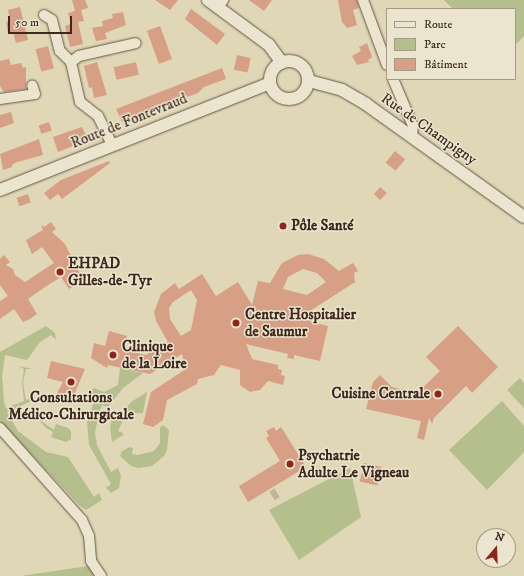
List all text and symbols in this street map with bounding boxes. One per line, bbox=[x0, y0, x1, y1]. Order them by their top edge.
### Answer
scale bar bbox=[10, 8, 74, 34]
legend bbox=[386, 8, 516, 80]
text: 50 m bbox=[15, 15, 39, 30]
text: Route bbox=[424, 17, 452, 32]
text: Parc bbox=[424, 37, 446, 52]
text: Bâtiment bbox=[424, 57, 468, 72]
street label: Route de Fontevraud bbox=[68, 89, 190, 153]
street label: Rue de Champigny bbox=[378, 89, 480, 169]
place label: Pôle Santé bbox=[291, 217, 354, 235]
marker: Pôle Santé bbox=[278, 221, 288, 231]
place label: EHPAD Gilles-de-Tyr bbox=[68, 254, 152, 289]
marker: EHPAD Gilles-de-Tyr bbox=[55, 267, 65, 277]
place label: Centre Hospitalier de Saumur bbox=[245, 305, 356, 340]
marker: Centre Hospitalier de Saumur bbox=[230, 317, 242, 329]
place label: Clinique de la Loire bbox=[122, 337, 187, 372]
marker: Clinique de la Loire bbox=[107, 349, 119, 361]
marker: Consultations Médico-Chirurgicale bbox=[66, 377, 76, 387]
place label: Cuisine Centrale bbox=[331, 385, 430, 403]
place label: Consultations Médico-Chirurgicale bbox=[8, 388, 134, 423]
marker: Cuisine Centrale bbox=[433, 389, 443, 399]
place label: Psychatrie Adulte Le Vigneau bbox=[298, 446, 409, 481]
marker: Psychatrie Adulte Le Vigneau bbox=[285, 459, 295, 469]
north arrow bbox=[476, 528, 516, 568]
text: N bbox=[493, 530, 506, 546]

